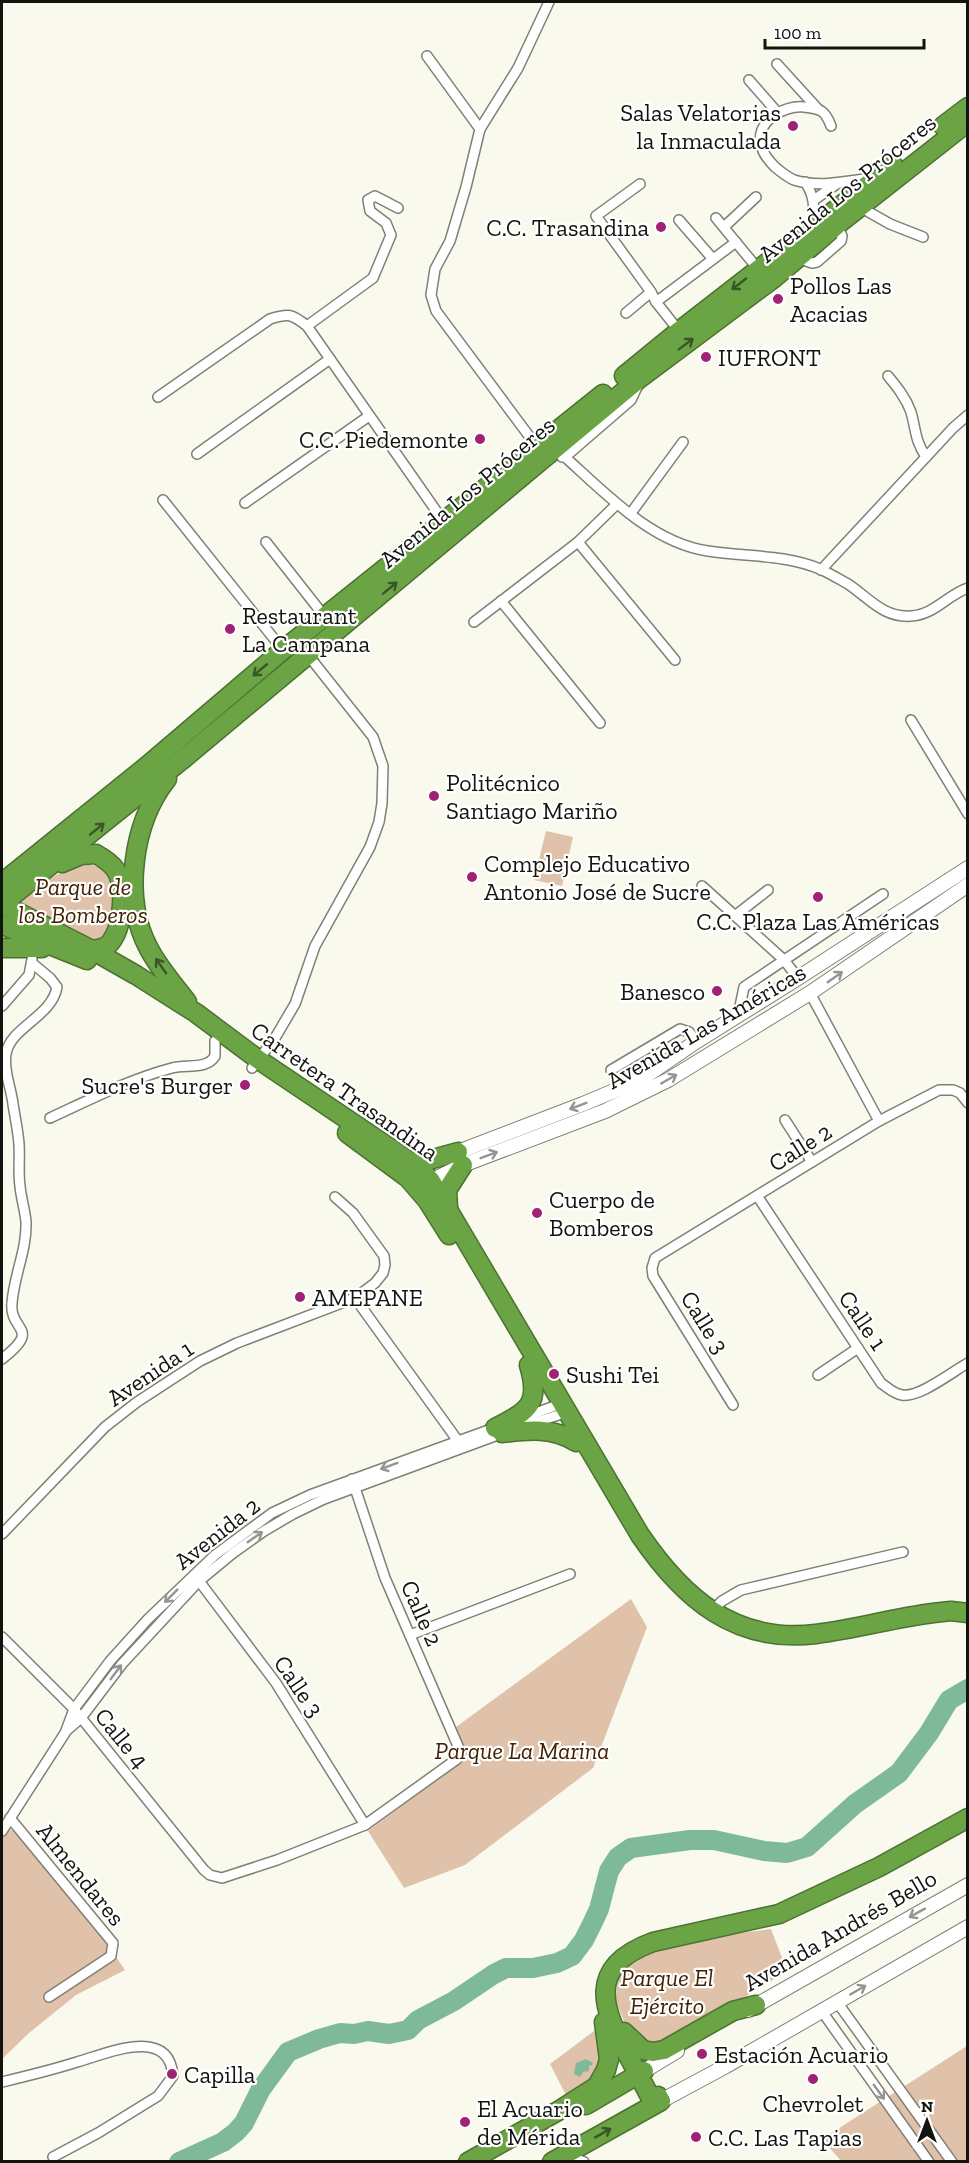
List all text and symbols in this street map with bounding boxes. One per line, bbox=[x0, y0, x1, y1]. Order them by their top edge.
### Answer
scale bar bbox=[765, 12, 924, 50]
text: 100 m bbox=[774, 22, 822, 44]
place label: Salas Velatorias la Inmaculada bbox=[620, 98, 781, 155]
street label: Avenida Los Próceres bbox=[752, 108, 942, 268]
marker: Salas Velatorias la Inmaculada bbox=[786, 119, 800, 133]
place label: C.C. Trasandina bbox=[486, 213, 649, 242]
marker: C.C. Trasandina bbox=[654, 220, 668, 234]
place label: Pollos Las Acacias bbox=[790, 271, 892, 328]
one-way arrow bbox=[731, 277, 747, 290]
marker: Pollos Las Acacias bbox=[771, 292, 785, 306]
one-way arrow bbox=[678, 338, 694, 351]
place label: IUFRONT bbox=[718, 343, 821, 372]
marker: IUFRONT bbox=[699, 350, 713, 364]
street label: Avenida Los Próceres bbox=[373, 410, 561, 574]
place label: C.C. Piedemonte bbox=[299, 425, 468, 454]
marker: C.C. Piedemonte bbox=[473, 432, 487, 446]
one-way arrow bbox=[381, 582, 397, 595]
place label: Restaurant La Campana bbox=[242, 601, 370, 658]
marker: Restaurant La Campana bbox=[223, 622, 237, 636]
one-way arrow bbox=[253, 663, 268, 677]
place label: Politécnico Santiago Mariño bbox=[446, 768, 618, 825]
marker: Politécnico Santiago Mariño bbox=[427, 789, 441, 803]
one-way arrow bbox=[89, 822, 105, 835]
place label: Complejo Educativo Antonio José de Sucre bbox=[484, 849, 711, 906]
marker: Complejo Educativo Antonio José de Sucre bbox=[465, 870, 479, 884]
park label: Parque de los Bomberos bbox=[18, 872, 148, 929]
marker: C.C. Plaza Las Américas bbox=[811, 890, 825, 904]
place label: C.C. Plaza Las Américas bbox=[696, 907, 940, 936]
street label: Avenida Las Américas bbox=[601, 957, 811, 1095]
one-way arrow bbox=[155, 958, 167, 975]
one-way arrow bbox=[826, 971, 842, 983]
place label: Banesco bbox=[620, 977, 705, 1006]
marker: Banesco bbox=[710, 984, 724, 998]
street label: Carretera Trasandina bbox=[245, 1015, 445, 1167]
place label: Sucre's Burger bbox=[81, 1071, 233, 1100]
one-way arrow bbox=[660, 1073, 677, 1085]
marker: Sucre's Burger bbox=[238, 1078, 252, 1092]
one-way arrow bbox=[569, 1101, 588, 1112]
street label: Calle 2 bbox=[763, 1116, 837, 1178]
one-way arrow bbox=[480, 1148, 498, 1159]
place label: Cuerpo de Bomberos bbox=[549, 1185, 655, 1242]
marker: Cuerpo de Bomberos bbox=[530, 1206, 544, 1220]
place label: AMEPANE bbox=[312, 1283, 423, 1312]
street label: Calle 3 bbox=[675, 1285, 735, 1359]
street label: Calle 1 bbox=[833, 1285, 893, 1355]
marker: AMEPANE bbox=[293, 1290, 307, 1304]
street label: Avenida 1 bbox=[101, 1334, 199, 1412]
place label: Sushi Tei bbox=[566, 1360, 660, 1389]
marker: Sushi Tei bbox=[547, 1367, 561, 1381]
one-way arrow bbox=[381, 1461, 399, 1472]
street label: Avenida 2 bbox=[168, 1491, 266, 1575]
one-way arrow bbox=[247, 1531, 263, 1543]
street label: Calle 2 bbox=[395, 1576, 449, 1650]
one-way arrow bbox=[163, 1588, 178, 1603]
street label: Calle 3 bbox=[268, 1650, 330, 1722]
one-way arrow bbox=[109, 1664, 122, 1680]
street label: Calle 4 bbox=[89, 1702, 155, 1774]
park label: Parque La Marina bbox=[435, 1736, 609, 1765]
street label: Almendares bbox=[31, 1817, 131, 1931]
street label: Avenida Andrés Bello bbox=[738, 1863, 942, 1997]
one-way arrow bbox=[908, 1908, 925, 1920]
park label: Parque El Ejército bbox=[620, 1963, 714, 2020]
one-way arrow bbox=[849, 1983, 866, 1995]
place label: Estación Acuario bbox=[714, 2040, 888, 2069]
marker: Estación Acuario bbox=[695, 2047, 709, 2061]
place label: Capilla bbox=[184, 2060, 256, 2089]
marker: Capilla bbox=[165, 2067, 179, 2081]
marker: Chevrolet bbox=[806, 2072, 820, 2086]
one-way arrow bbox=[873, 2084, 885, 2100]
place label: Chevrolet bbox=[763, 2089, 864, 2118]
north arrow bbox=[897, 2091, 957, 2151]
place label: El Acuario de Mérida bbox=[477, 2094, 583, 2151]
text: N bbox=[921, 2097, 933, 2116]
marker: El Acuario de Mérida bbox=[458, 2115, 472, 2129]
place label: C.C. Las Tapias bbox=[708, 2123, 862, 2152]
one-way arrow bbox=[594, 2127, 611, 2139]
marker: C.C. Las Tapias bbox=[689, 2130, 703, 2144]

